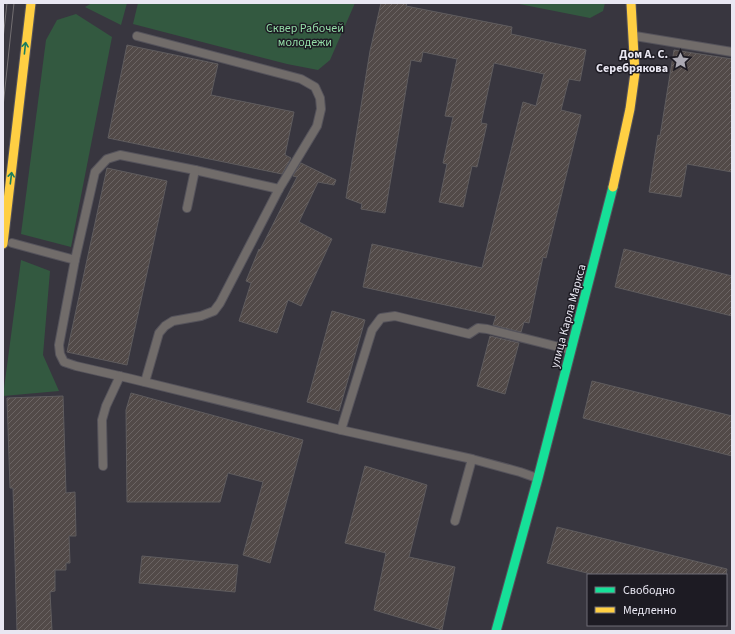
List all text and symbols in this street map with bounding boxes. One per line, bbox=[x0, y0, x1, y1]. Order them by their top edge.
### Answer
park label: Сквер Рабочей молодежи bbox=[266, 20, 344, 51]
one-way arrow bbox=[21, 42, 29, 55]
place label: Дом А. С. Серебрякова bbox=[596, 46, 668, 77]
place icon: Дом А. С. Серебрякова bbox=[671, 51, 691, 71]
one-way arrow bbox=[7, 172, 15, 185]
street label: улица Карла Маркса bbox=[546, 262, 591, 370]
legend bbox=[587, 574, 727, 626]
text: Свободно bbox=[623, 582, 675, 599]
text: Медленно bbox=[623, 602, 677, 619]

